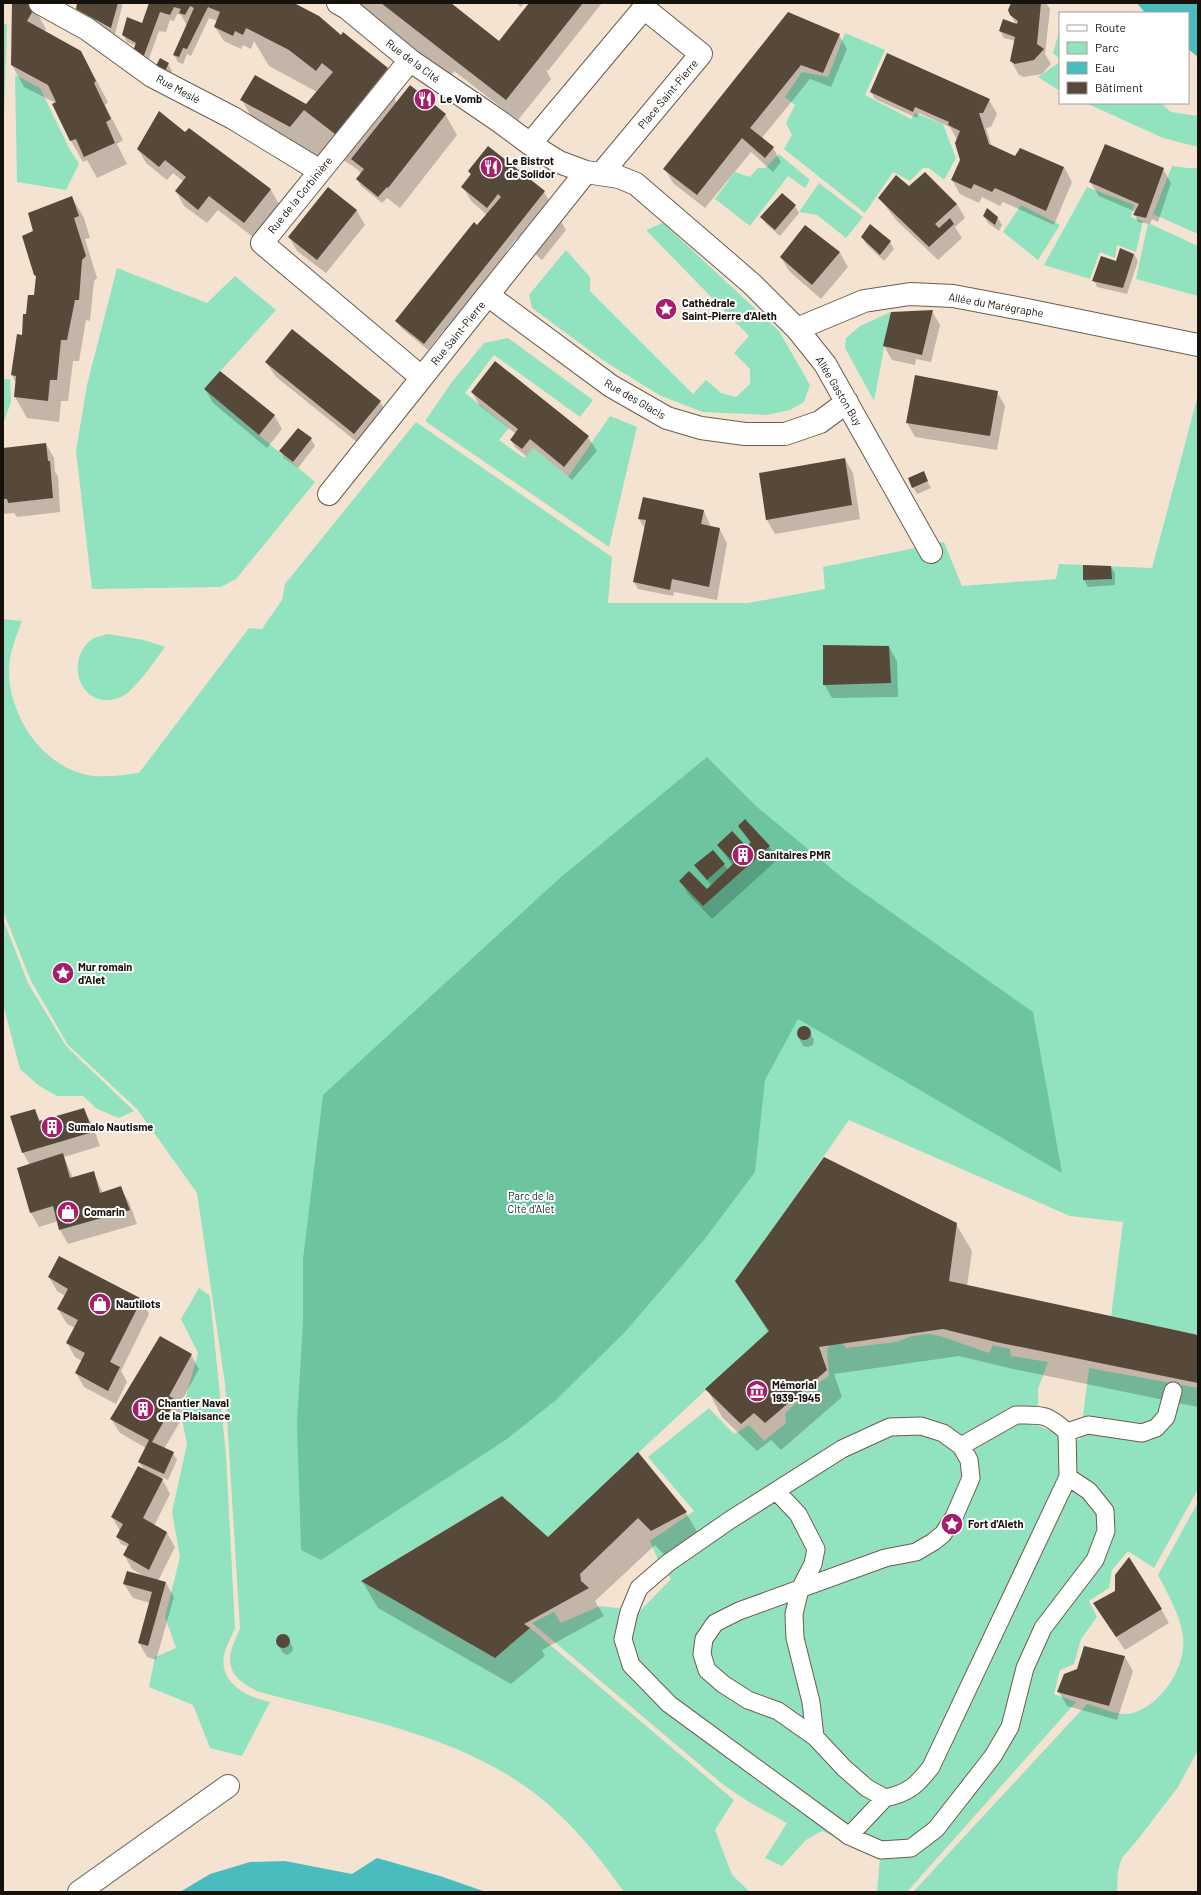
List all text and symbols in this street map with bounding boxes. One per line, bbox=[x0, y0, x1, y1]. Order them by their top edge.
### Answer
legend bbox=[1059, 12, 1189, 104]
text: Route bbox=[1095, 20, 1126, 34]
street label: Rue de la Cité bbox=[384, 36, 443, 85]
text: Parc bbox=[1095, 40, 1119, 54]
street label: Place Saint-Pierre bbox=[635, 56, 700, 131]
text: Eau bbox=[1095, 60, 1115, 74]
street label: Rue Meslé bbox=[154, 72, 203, 106]
text: Bâtiment bbox=[1095, 80, 1143, 94]
restaurant icon: Le Vomb bbox=[412, 86, 438, 112]
place label: Le Vomb bbox=[440, 92, 482, 105]
street label: Rue de la Corbinière bbox=[265, 154, 335, 236]
restaurant icon: Le Bistrot de Solidor bbox=[478, 154, 504, 180]
place label: Le Bistrot de Solidor bbox=[506, 154, 556, 180]
street label: Allée du Marégraphe bbox=[948, 290, 1045, 319]
place icon: Cathédrale Saint-Pierre d'Aleth bbox=[653, 296, 679, 322]
place label: Cathédrale Saint-Pierre d'Aleth bbox=[682, 296, 777, 322]
street label: Rue Saint-Pierre bbox=[428, 298, 487, 367]
street label: Allée Gaston Buy bbox=[814, 354, 865, 428]
street label: Rue des Glacis bbox=[602, 376, 668, 421]
building icon: Sanitaires PMR bbox=[730, 842, 756, 868]
place label: Sanitaires PMR bbox=[758, 848, 831, 861]
place icon: Mur romain d'Alet bbox=[50, 960, 76, 986]
place label: Mur romain d'Alet bbox=[78, 960, 132, 986]
building icon: Sumalo Nautisme bbox=[39, 1114, 65, 1140]
place label: Sumalo Nautisme bbox=[68, 1120, 153, 1133]
park label: Parc de la Cité d'Alet bbox=[507, 1189, 555, 1215]
shop icon: Comarin bbox=[55, 1199, 81, 1225]
place label: Comarin bbox=[84, 1205, 125, 1218]
shop icon: Nautilots bbox=[87, 1291, 113, 1317]
place label: Nautilots bbox=[116, 1297, 161, 1310]
museum icon: Mémorial 1939-1945 bbox=[744, 1378, 770, 1404]
place label: Mémorial 1939-1945 bbox=[772, 1378, 820, 1404]
building icon: Chantier Naval de la Plaisance bbox=[130, 1396, 156, 1422]
place label: Chantier Naval de la Plaisance bbox=[158, 1396, 230, 1422]
place icon: Fort d'Aleth bbox=[939, 1511, 965, 1537]
place label: Fort d'Aleth bbox=[968, 1517, 1024, 1530]

